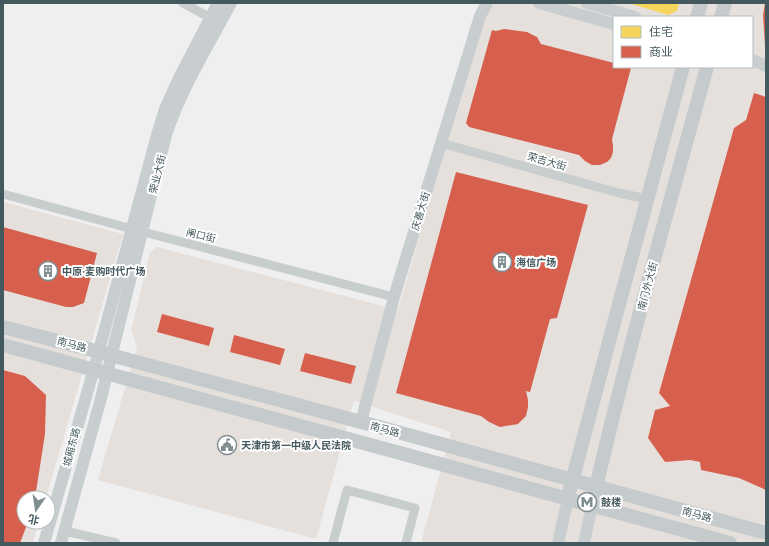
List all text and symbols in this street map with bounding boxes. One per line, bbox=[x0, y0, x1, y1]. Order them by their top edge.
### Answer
legend bbox=[613, 16, 753, 68]
text: 住宅 bbox=[649, 24, 673, 39]
text: 商业 bbox=[649, 44, 673, 59]
street label: 荣吉大街 bbox=[526, 150, 568, 172]
street label: 荣业大街 bbox=[146, 153, 168, 195]
street label: 庆善大街 bbox=[408, 190, 432, 232]
street label: 闸口街 bbox=[185, 226, 217, 244]
building icon: 海信广场 bbox=[491, 251, 513, 273]
place label: 海信广场 bbox=[516, 256, 556, 268]
building icon: 中原·麦购时代广场 bbox=[37, 260, 59, 282]
street label: 南门外大街 bbox=[635, 260, 659, 312]
place label: 中原·麦购时代广场 bbox=[62, 265, 145, 277]
street label: 南马路 bbox=[56, 334, 88, 354]
street label: 南马路 bbox=[369, 419, 401, 439]
street label: 城厢东路 bbox=[60, 426, 82, 468]
public building icon: 天津市第一中级人民法院 bbox=[216, 434, 238, 456]
place label: 天津市第一中级人民法院 bbox=[241, 439, 351, 451]
north arrow bbox=[16, 490, 56, 530]
metro station icon: 鼓楼 bbox=[576, 491, 598, 513]
place label: 鼓楼 bbox=[601, 496, 621, 508]
street label: 南马路 bbox=[681, 504, 713, 524]
text: 北 bbox=[27, 512, 41, 528]

